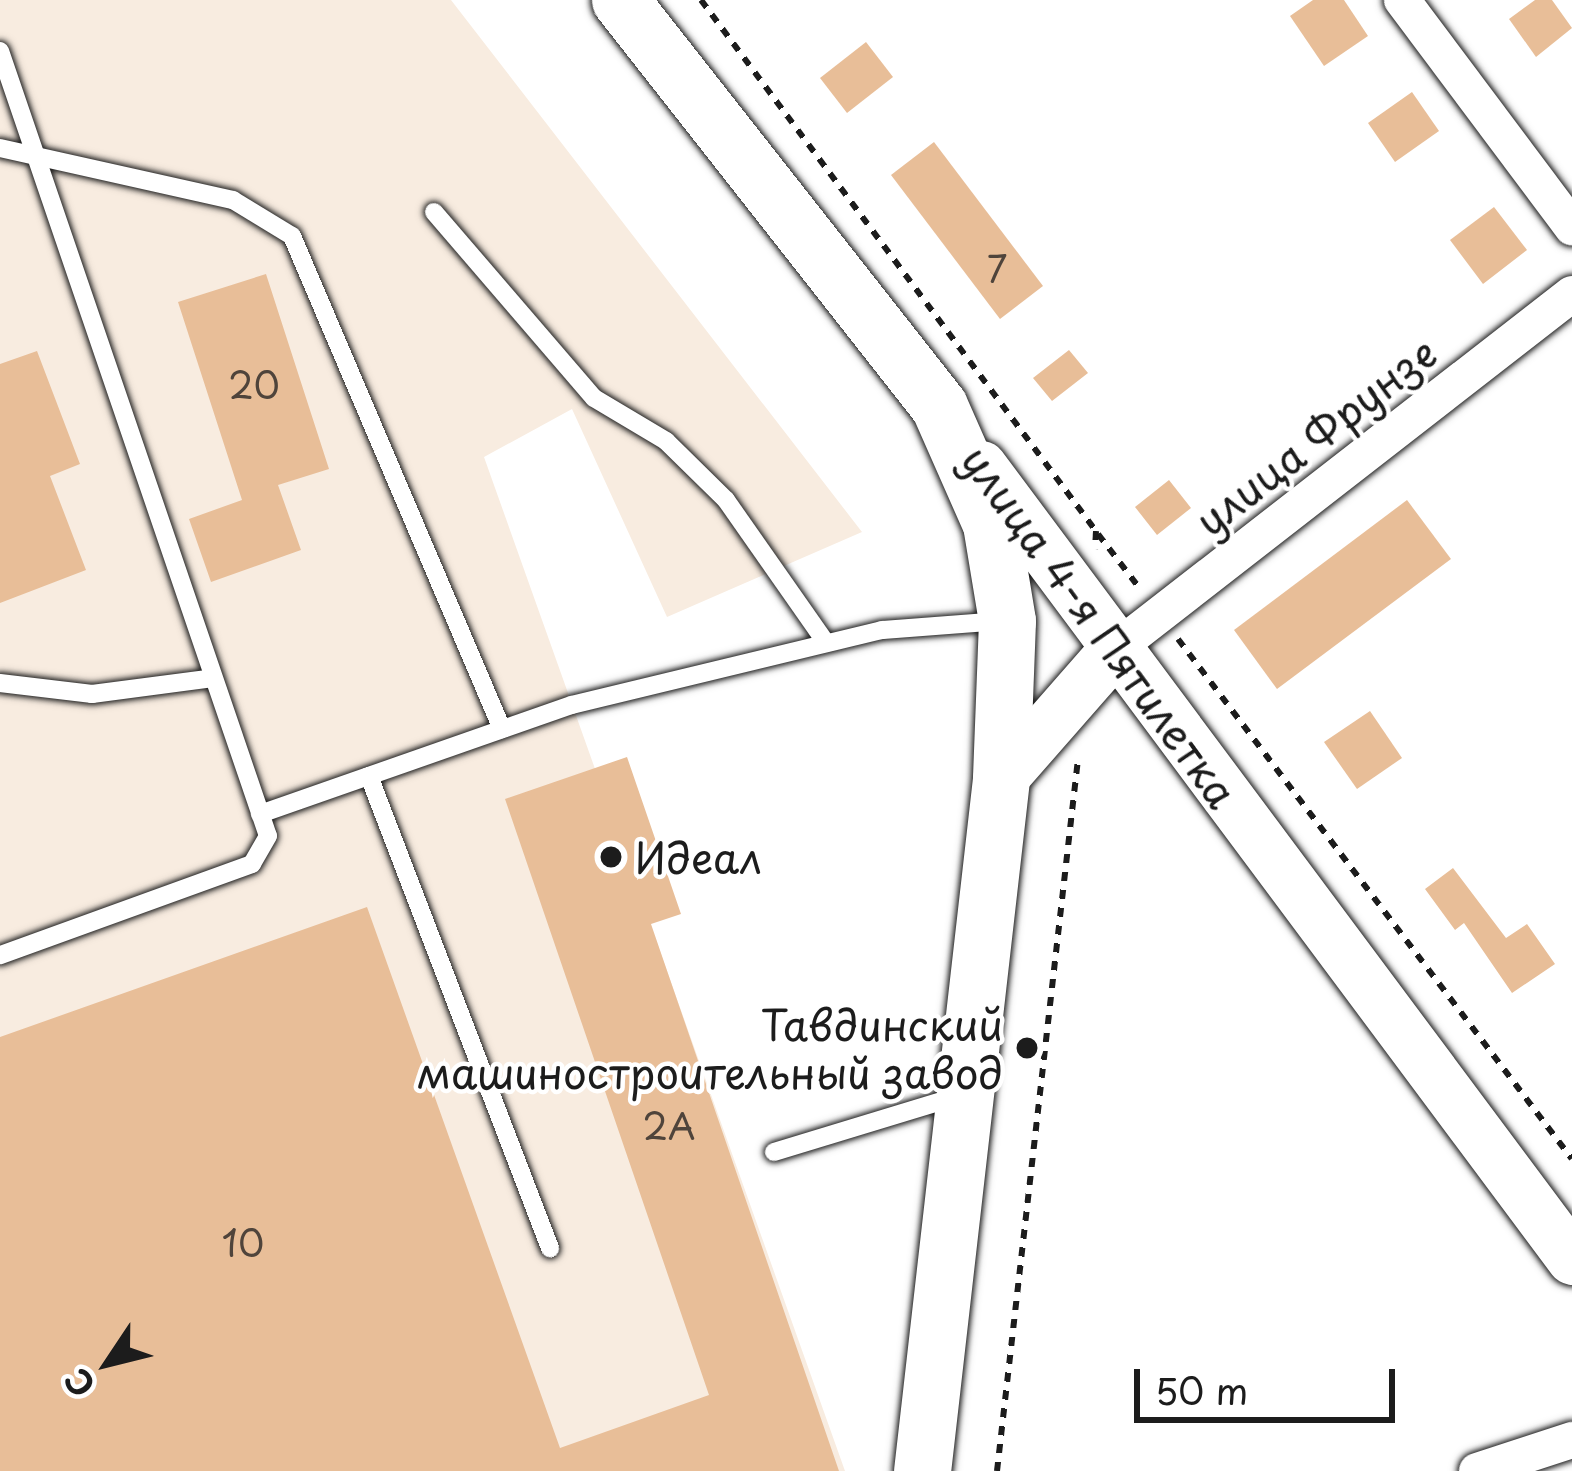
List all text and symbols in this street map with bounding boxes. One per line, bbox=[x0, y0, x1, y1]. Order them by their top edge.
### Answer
house number: 7 bbox=[987, 247, 1007, 291]
street label: улица Фрунзе bbox=[1184, 326, 1446, 546]
house number: 20 bbox=[228, 363, 280, 407]
street label: улица 4-я Пятилетка bbox=[951, 434, 1249, 818]
place label: Идеал bbox=[635, 832, 762, 882]
marker: Идеал bbox=[598, 844, 624, 870]
place label: Тавдинский машиностроительный завод bbox=[414, 999, 1003, 1098]
marker: Тавдинский машиностроительный завод bbox=[1014, 1035, 1040, 1061]
house number: 2А bbox=[642, 1104, 696, 1148]
house number: 10 bbox=[222, 1221, 264, 1265]
north arrow bbox=[48, 1303, 168, 1423]
scale bar bbox=[1140, 1345, 1401, 1419]
text: С bbox=[51, 1359, 106, 1408]
text: 50 m bbox=[1155, 1363, 1248, 1417]

